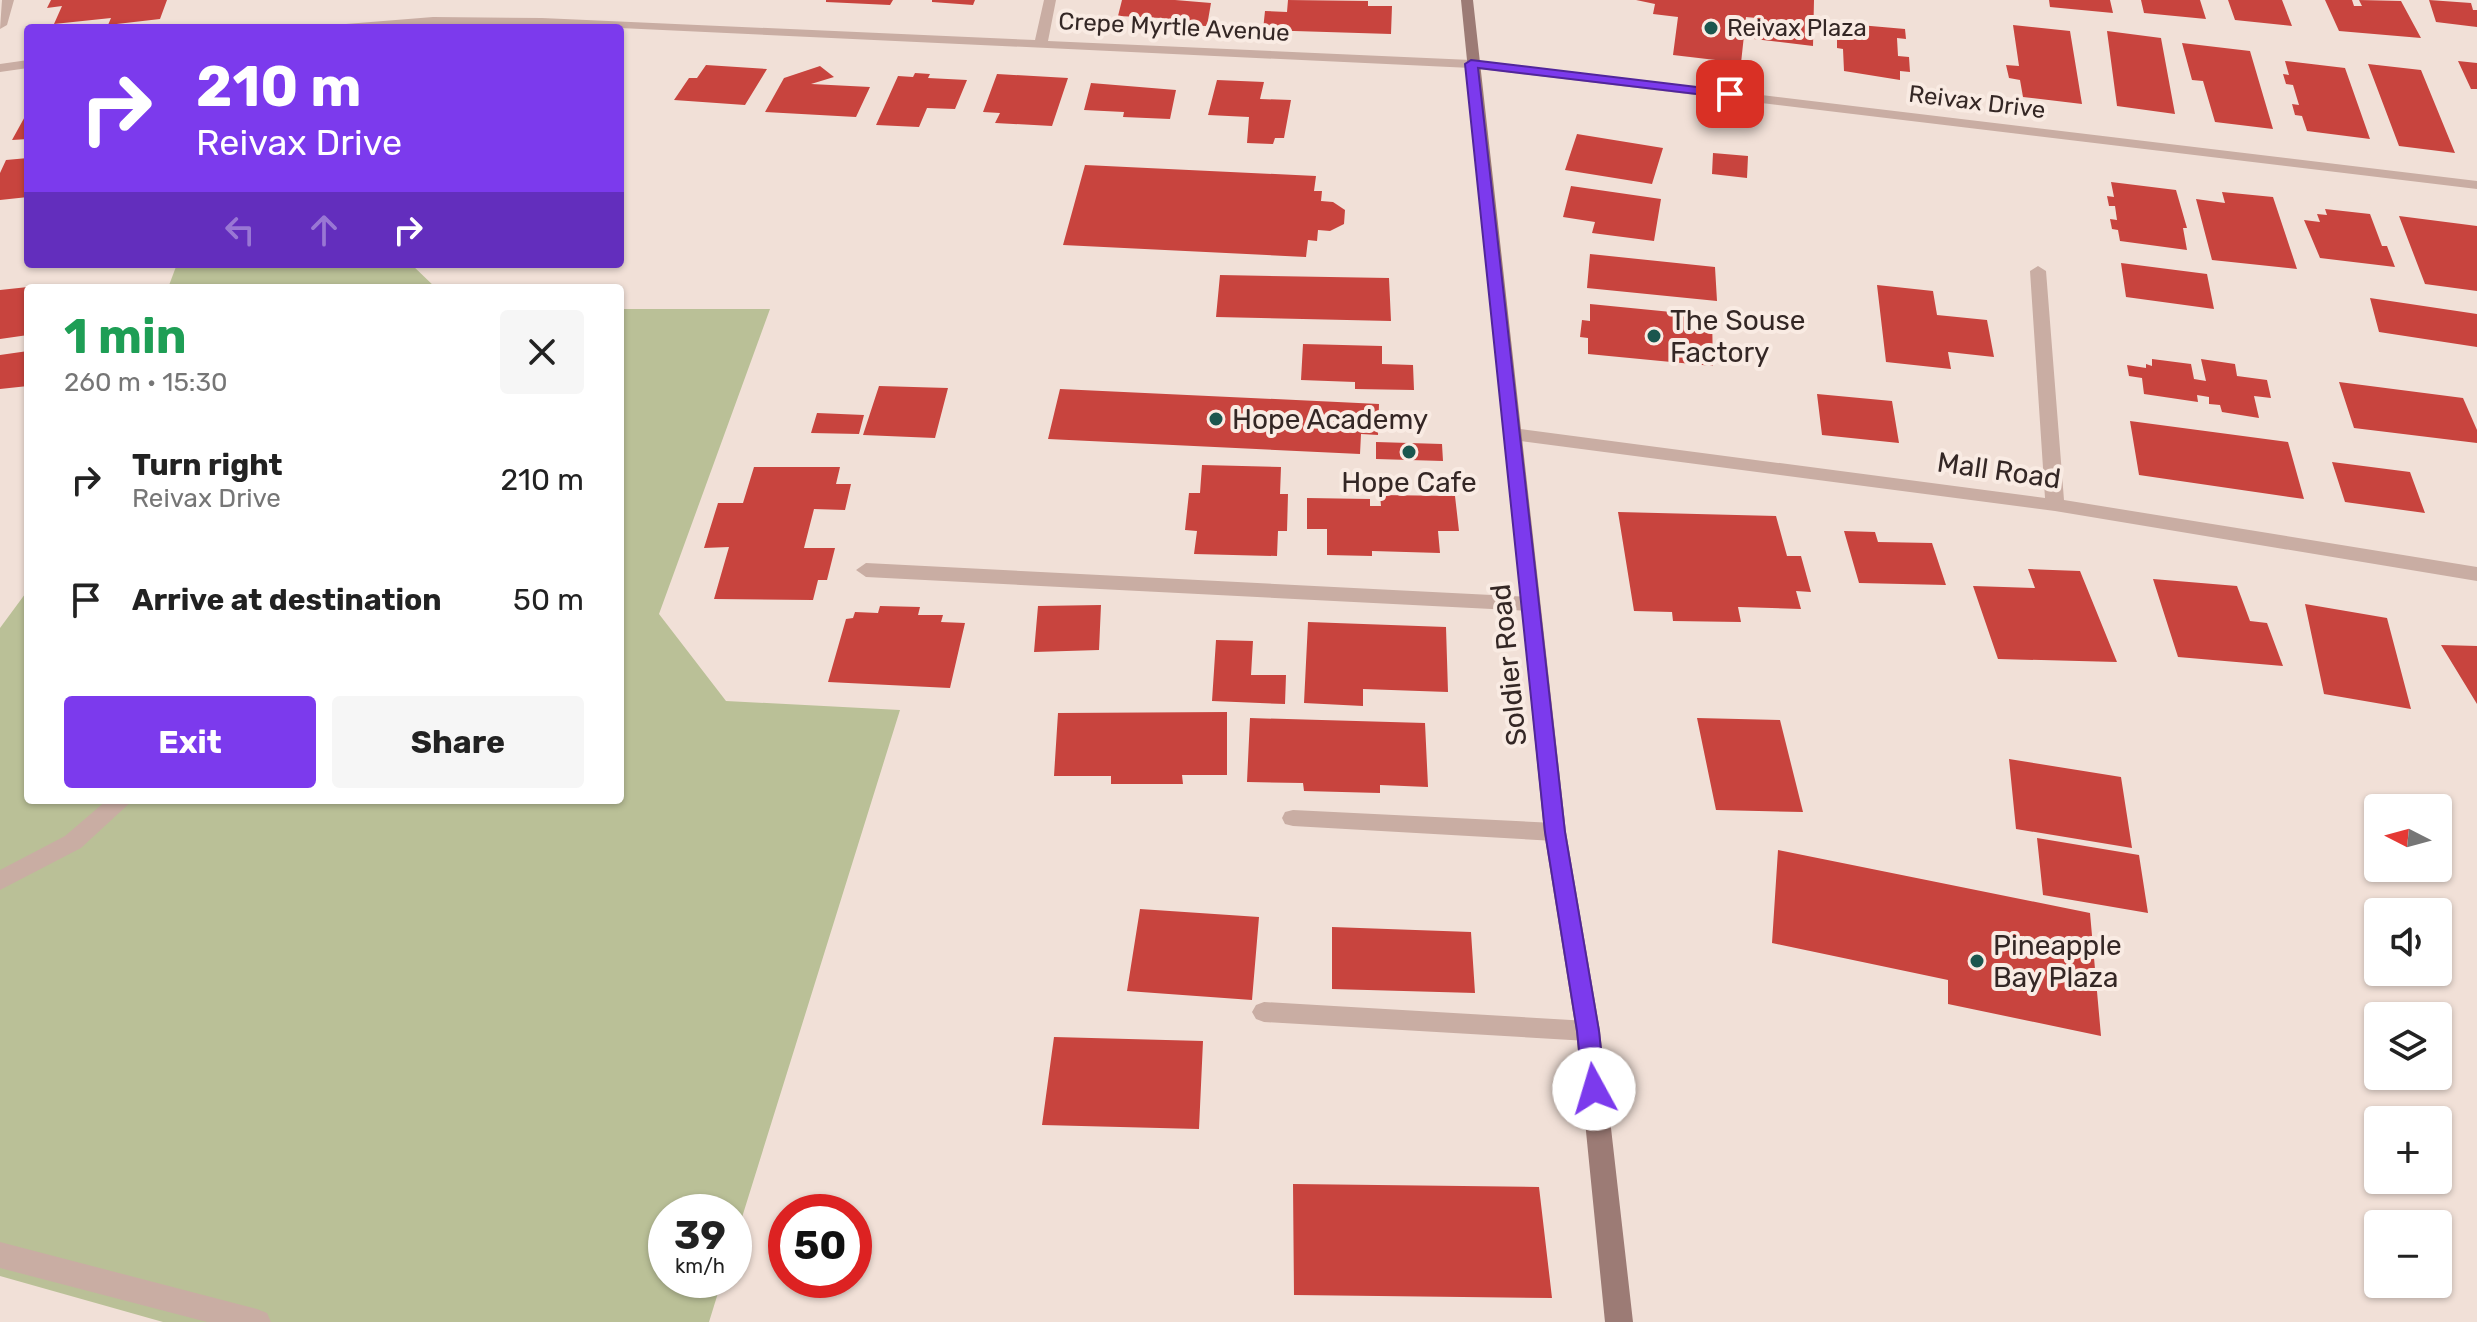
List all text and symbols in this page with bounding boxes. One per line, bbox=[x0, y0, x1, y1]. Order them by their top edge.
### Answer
street label: Crepe Myrtle Avenue bbox=[1058, 7, 1290, 47]
place label: Reivax Plaza bbox=[1727, 14, 1867, 42]
marker: Reivax Plaza bbox=[1702, 19, 1720, 37]
text: 210 m bbox=[196, 54, 362, 120]
icon: right bbox=[64, 56, 168, 160]
pin bbox=[1696, 60, 1764, 128]
icon: arrive bbox=[1708, 72, 1752, 116]
street label: Reivax Drive bbox=[1907, 80, 2047, 124]
text: Reivax Drive bbox=[196, 121, 402, 164]
icon: left bbox=[218, 208, 262, 252]
icon: ahead bbox=[302, 208, 346, 252]
icon: right bbox=[386, 208, 430, 252]
place label: The Souse Factory bbox=[1670, 304, 1806, 369]
text: 1 min bbox=[64, 308, 187, 365]
button: close bbox=[500, 310, 584, 394]
marker: The Souse Factory bbox=[1645, 327, 1663, 345]
text: 260 m · 15:30 bbox=[64, 367, 228, 398]
place label: Hope Academy bbox=[1232, 403, 1428, 436]
marker: Hope Academy bbox=[1207, 410, 1225, 428]
marker: Hope Cafe bbox=[1400, 443, 1418, 461]
street label: Mall Road bbox=[1935, 445, 2063, 495]
text: Turn right bbox=[132, 447, 283, 483]
icon: right bbox=[64, 458, 108, 502]
text: 210 m bbox=[500, 462, 584, 498]
place label: Hope Cafe bbox=[1341, 466, 1477, 499]
text: Reivax Drive bbox=[132, 483, 281, 514]
icon: arrive bbox=[64, 578, 108, 622]
text: Arrive at destination bbox=[132, 582, 442, 618]
text: 50 m bbox=[513, 582, 584, 618]
street label: Soldier Road bbox=[1484, 582, 1533, 748]
button: Exit bbox=[64, 696, 316, 788]
button: Share bbox=[332, 696, 584, 788]
north arrow bbox=[2364, 794, 2452, 882]
map controls bbox=[2364, 794, 2452, 1298]
button: sound bbox=[2364, 898, 2452, 986]
place label: Pineapple Bay Plaza bbox=[1993, 929, 2122, 994]
marker: Pineapple Bay Plaza bbox=[1968, 952, 1986, 970]
button: layers bbox=[2364, 1002, 2452, 1090]
position arrow bbox=[1552, 1047, 1636, 1131]
button: + bbox=[2364, 1106, 2452, 1194]
speed limit sign: 50 bbox=[768, 1194, 872, 1298]
button: − bbox=[2364, 1210, 2452, 1298]
text: 39 bbox=[674, 1212, 726, 1259]
text: km/h bbox=[675, 1254, 725, 1278]

